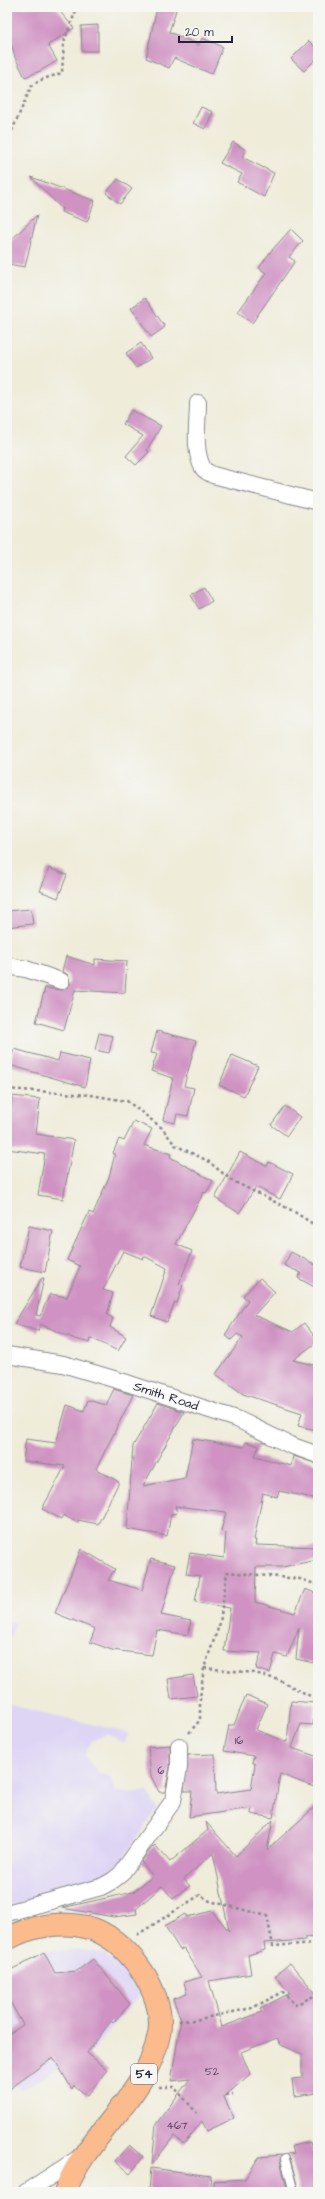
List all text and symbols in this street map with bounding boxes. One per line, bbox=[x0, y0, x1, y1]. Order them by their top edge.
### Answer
scale bar bbox=[179, 18, 232, 44]
text: 20 m bbox=[185, 24, 214, 41]
street label: Smith Road bbox=[131, 1377, 201, 1415]
house number: 16 bbox=[235, 1733, 243, 1748]
house number: 6 bbox=[158, 1763, 165, 1778]
road number: 54 bbox=[131, 2064, 157, 2084]
house number: 52 bbox=[205, 2064, 220, 2079]
house number: 467 bbox=[166, 2118, 188, 2133]

